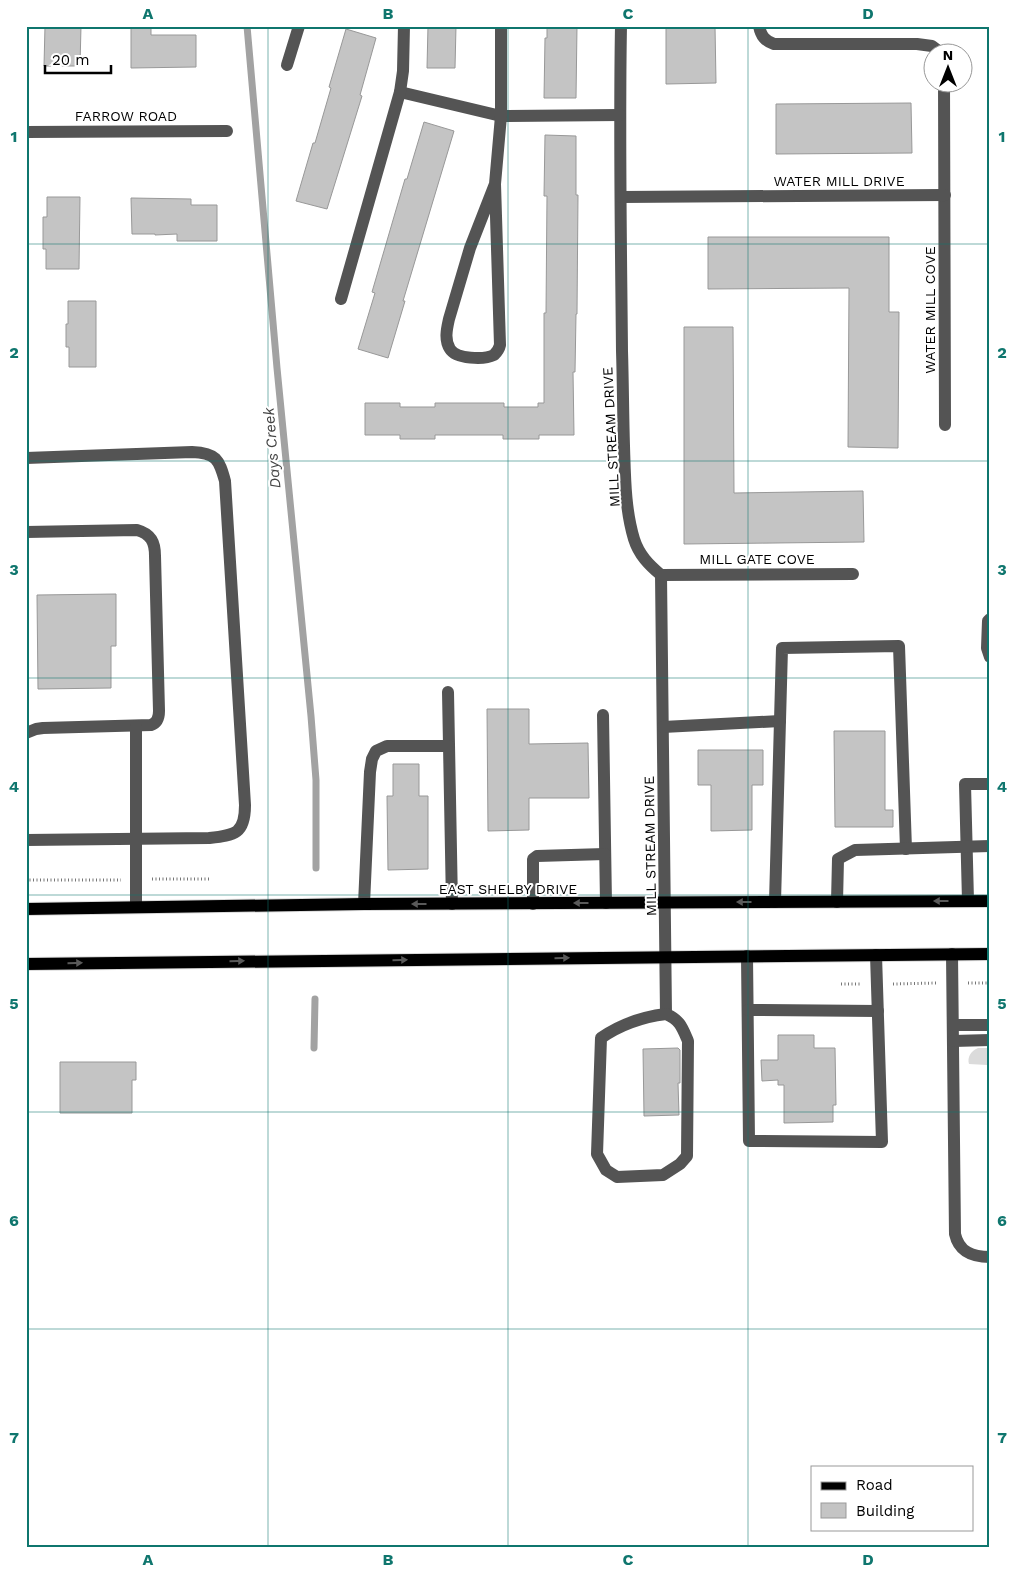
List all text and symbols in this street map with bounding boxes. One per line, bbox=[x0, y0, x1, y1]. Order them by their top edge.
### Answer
text: A bbox=[143, 4, 154, 23]
text: B bbox=[383, 4, 394, 23]
text: C bbox=[623, 4, 634, 23]
text: D bbox=[862, 4, 874, 23]
scale bar bbox=[45, 42, 111, 74]
north arrow bbox=[924, 42, 974, 92]
text: N bbox=[943, 47, 953, 63]
text: 20 m bbox=[52, 51, 90, 69]
street label: FARROW ROAD bbox=[75, 108, 177, 124]
text: 1 bbox=[11, 127, 17, 146]
text: 1 bbox=[999, 127, 1005, 146]
street label: WATER MILL DRIVE bbox=[773, 173, 905, 189]
street label: WATER MILL COVE bbox=[922, 246, 938, 374]
text: 2 bbox=[9, 343, 19, 362]
text: 2 bbox=[997, 343, 1007, 362]
street label: MILL STREAM DRIVE bbox=[599, 367, 623, 507]
water label: Days Creek bbox=[259, 406, 285, 489]
street label: MILL GATE COVE bbox=[699, 551, 815, 567]
text: 3 bbox=[9, 560, 19, 579]
text: 3 bbox=[997, 560, 1007, 579]
street label: MILL STREAM DRIVE bbox=[641, 776, 659, 916]
text: 4 bbox=[9, 777, 19, 796]
text: 4 bbox=[997, 777, 1007, 796]
street label: EAST SHELBY DRIVE bbox=[439, 881, 577, 897]
one-way arrow bbox=[933, 897, 949, 905]
one-way arrow bbox=[735, 898, 751, 906]
one-way arrow bbox=[410, 900, 426, 908]
one-way arrow bbox=[573, 900, 589, 908]
one-way arrow bbox=[555, 954, 571, 962]
one-way arrow bbox=[392, 955, 408, 963]
one-way arrow bbox=[230, 957, 246, 965]
one-way arrow bbox=[67, 959, 83, 967]
text: 5 bbox=[9, 994, 19, 1013]
text: 5 bbox=[997, 994, 1007, 1013]
text: 6 bbox=[9, 1211, 19, 1230]
text: 6 bbox=[997, 1211, 1007, 1230]
text: 7 bbox=[9, 1428, 19, 1447]
text: 7 bbox=[997, 1428, 1007, 1447]
legend bbox=[811, 1466, 974, 1530]
text: Road bbox=[856, 1476, 893, 1494]
text: Building bbox=[856, 1502, 914, 1520]
text: A bbox=[143, 1550, 154, 1569]
text: B bbox=[383, 1550, 394, 1569]
text: C bbox=[623, 1550, 634, 1569]
text: D bbox=[862, 1550, 874, 1569]

